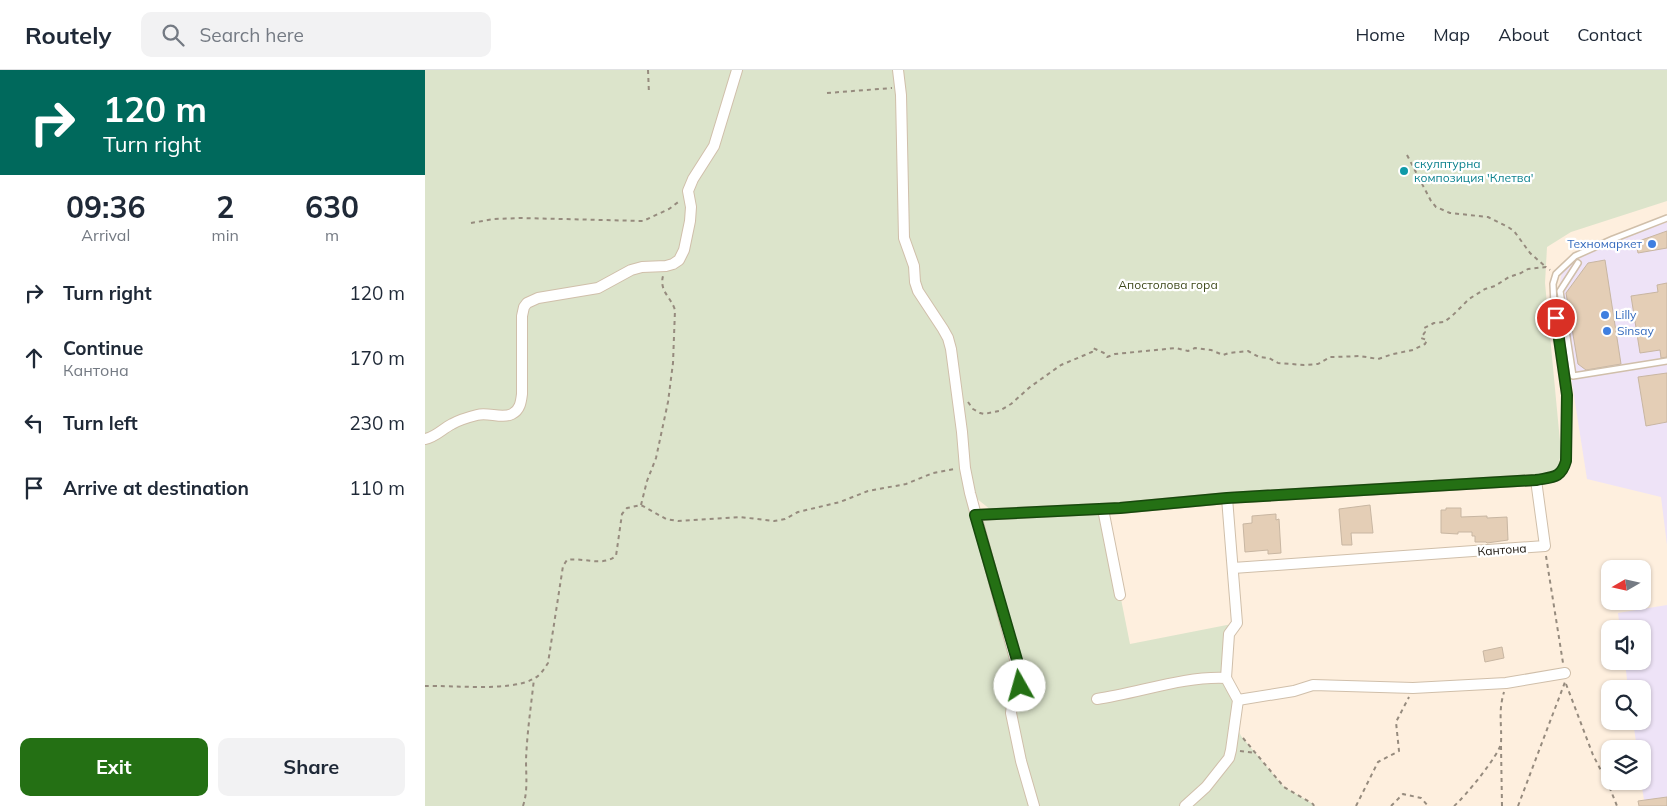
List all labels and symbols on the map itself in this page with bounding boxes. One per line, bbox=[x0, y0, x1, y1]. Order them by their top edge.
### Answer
place label: скулптурна композиция 'Клетва' bbox=[1414, 156, 1533, 185]
marker: скулптурна композиция 'Клетва' bbox=[1398, 165, 1410, 177]
place label: Техномаркет bbox=[1567, 236, 1643, 251]
marker: Техномаркет bbox=[1646, 238, 1658, 250]
park label: Апостолова гора bbox=[1118, 277, 1218, 292]
pin bbox=[1535, 297, 1577, 339]
place label: Lilly bbox=[1615, 307, 1637, 322]
marker: Lilly bbox=[1599, 309, 1611, 321]
place label: Sinsay bbox=[1617, 323, 1654, 338]
marker: Sinsay bbox=[1601, 325, 1613, 337]
street label: Кантона bbox=[1477, 540, 1527, 559]
north arrow bbox=[1601, 560, 1651, 610]
position arrow bbox=[993, 659, 1045, 711]

